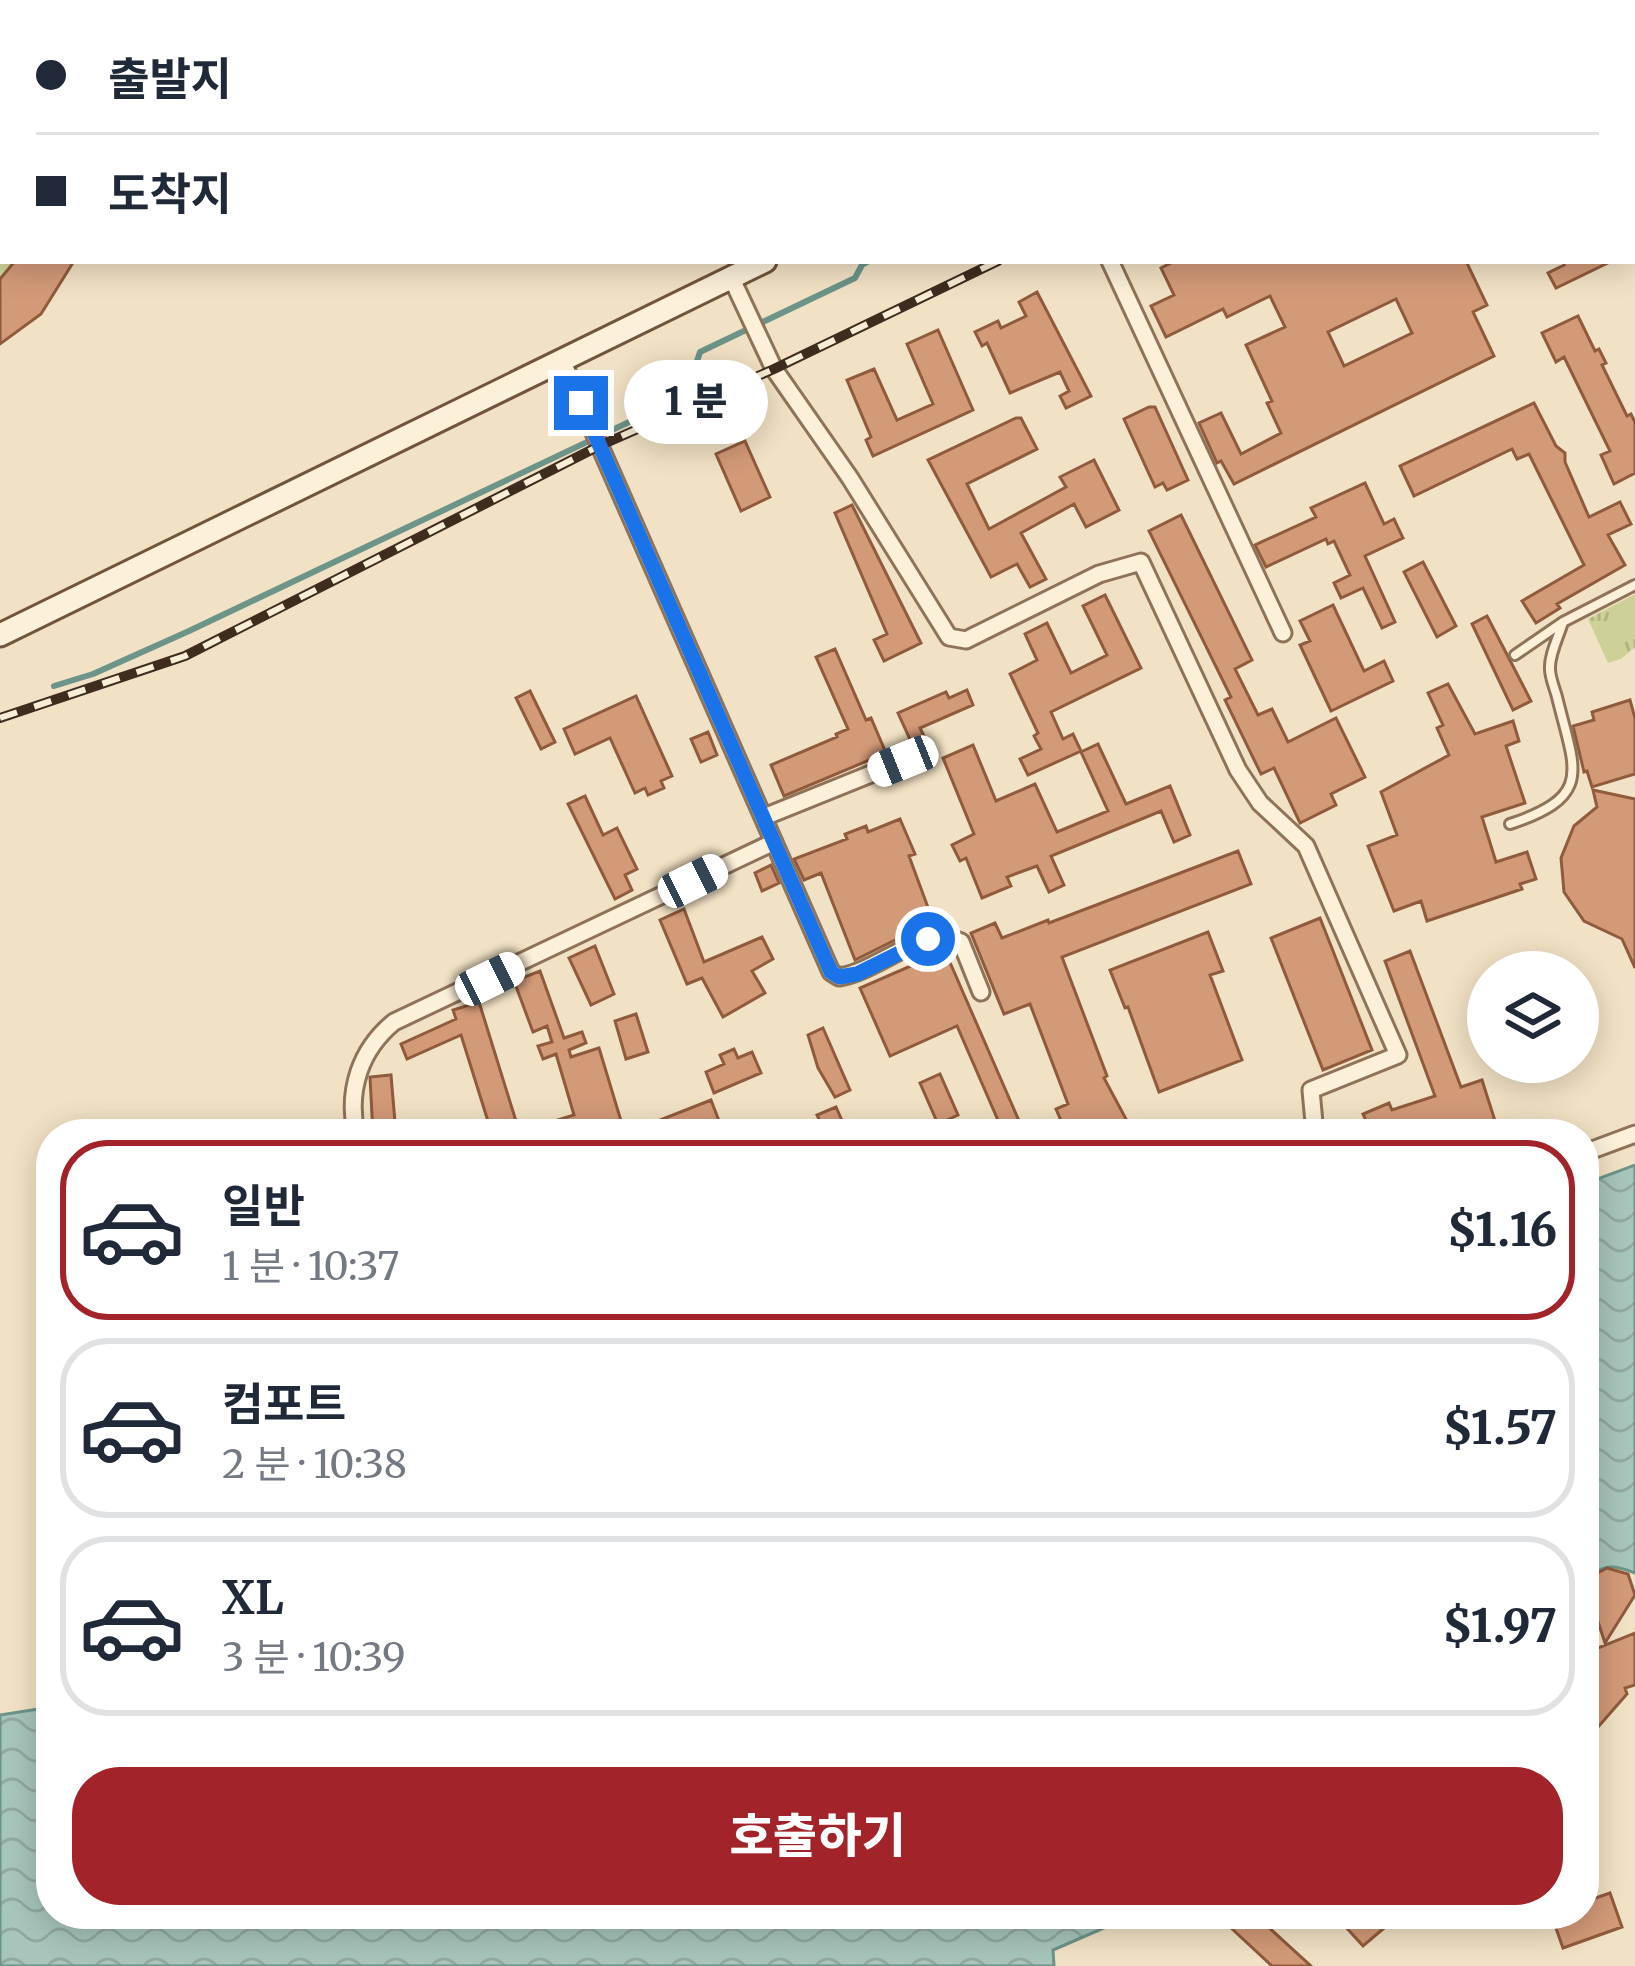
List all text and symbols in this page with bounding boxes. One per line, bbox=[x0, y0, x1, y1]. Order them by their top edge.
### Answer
text: 출발지 bbox=[108, 51, 232, 107]
text: 도착지 bbox=[108, 166, 232, 222]
callout: 1 분 bbox=[623, 361, 767, 445]
route end bbox=[554, 376, 608, 430]
text: 1 분 bbox=[664, 377, 728, 426]
car bbox=[863, 731, 943, 791]
car bbox=[653, 849, 733, 913]
route start bbox=[901, 912, 955, 966]
car bbox=[450, 947, 530, 1011]
map controls bbox=[1467, 951, 1599, 1083]
button: layers bbox=[1467, 951, 1599, 1083]
icon: car bbox=[78, 1176, 186, 1284]
text: 일반 bbox=[222, 1178, 305, 1234]
text: $1.16 bbox=[1447, 1202, 1557, 1258]
text: 1 분 · 10:37 bbox=[222, 1242, 399, 1291]
icon: car bbox=[78, 1374, 186, 1482]
text: 컴포트 bbox=[222, 1376, 346, 1432]
text: $1.57 bbox=[1443, 1400, 1557, 1456]
text: 2 분 · 10:38 bbox=[222, 1440, 407, 1489]
text: XL bbox=[222, 1570, 284, 1626]
icon: car bbox=[78, 1572, 186, 1680]
text: $1.97 bbox=[1442, 1598, 1557, 1654]
text: 3 분 · 10:39 bbox=[222, 1633, 406, 1682]
button: 호출하기 bbox=[72, 1767, 1563, 1905]

